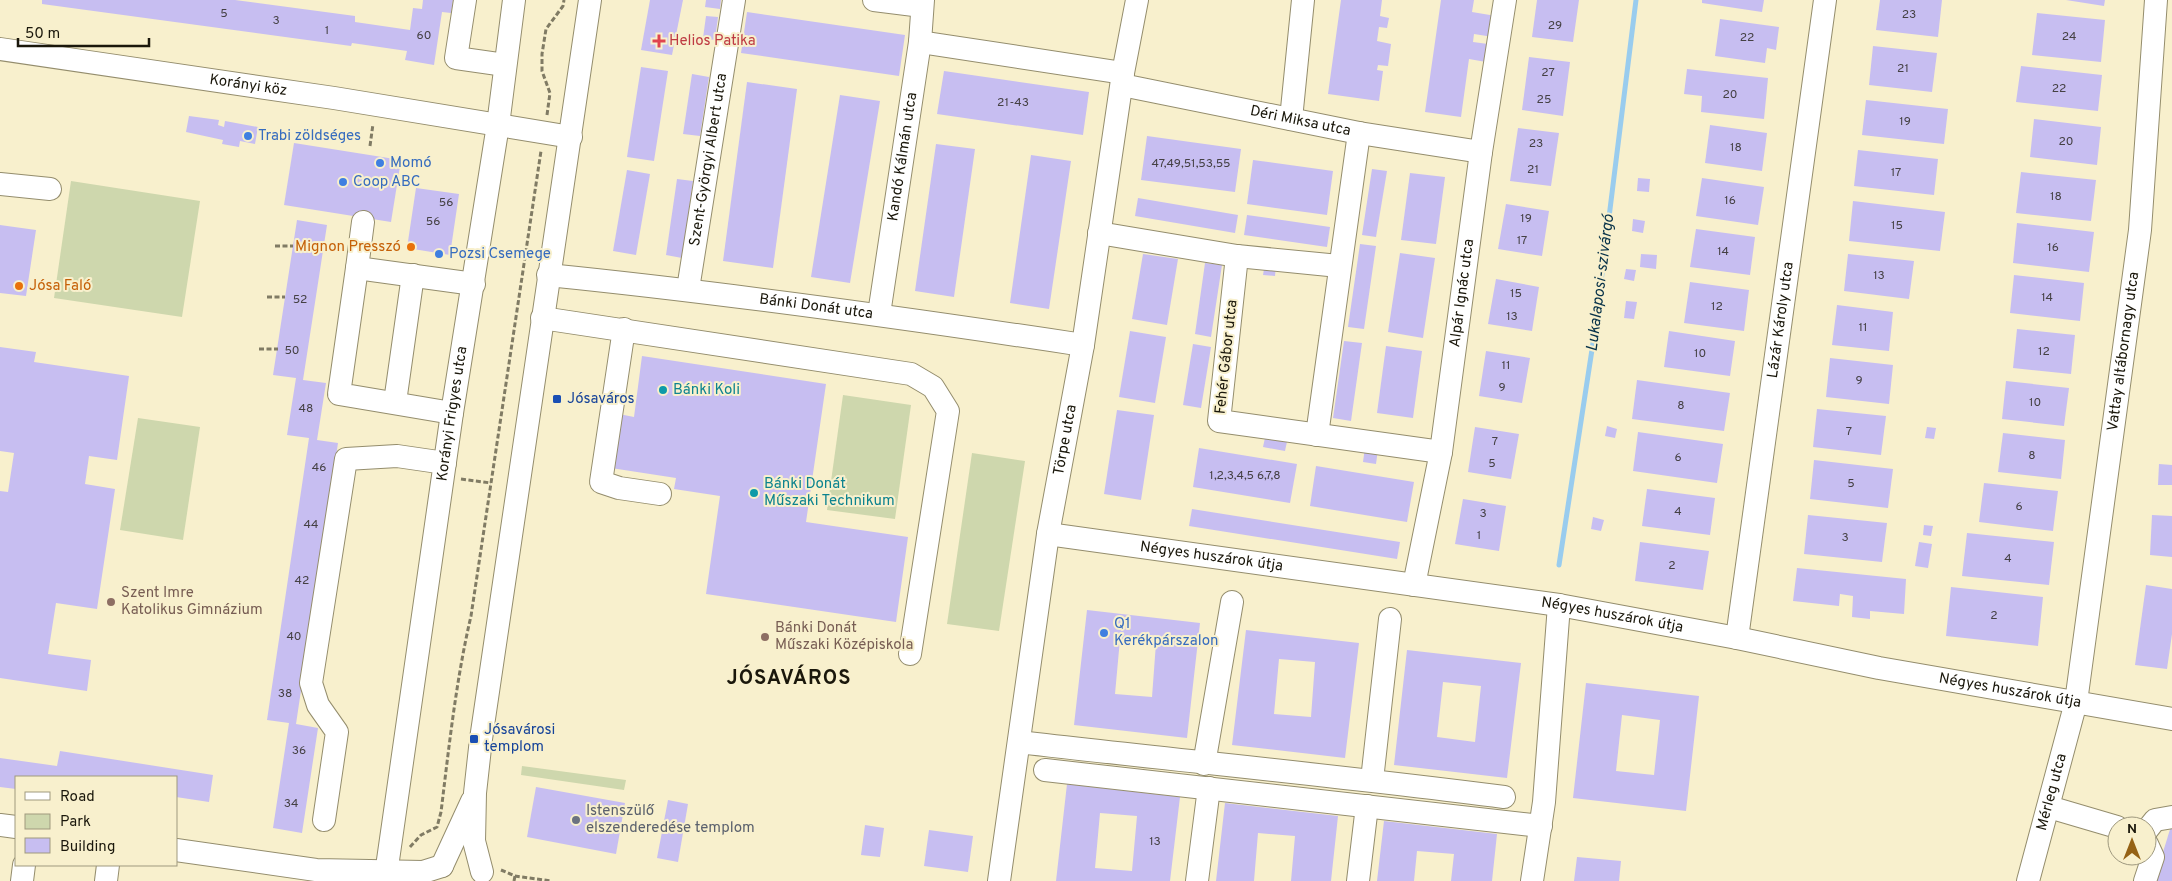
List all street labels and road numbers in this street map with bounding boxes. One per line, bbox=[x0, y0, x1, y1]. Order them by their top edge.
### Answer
street label: Korányi köz bbox=[208, 70, 289, 101]
street label: Szent-Györgyi Albert utca bbox=[685, 72, 732, 248]
street label: Kandó Kálmán utca bbox=[884, 91, 922, 223]
street label: Déri Miksa utca bbox=[1248, 102, 1352, 141]
street label: Alpár Ignác utca bbox=[1446, 238, 1479, 349]
street label: Lázár Károly utca bbox=[1763, 261, 1798, 379]
street label: Vattay altábornagy utca bbox=[2103, 271, 2144, 432]
street label: Bánki Donát utca bbox=[758, 290, 874, 324]
street label: Fehér Gábor utca bbox=[1212, 299, 1242, 415]
street label: Korányi Frigyes utca bbox=[433, 345, 472, 483]
street label: Törpe utca bbox=[1050, 403, 1081, 477]
street label: Négyes huszárok útja bbox=[1139, 537, 1284, 576]
street label: Négyes huszárok útja bbox=[1540, 593, 1685, 637]
street label: Négyes huszárok útja bbox=[1937, 669, 2083, 713]
street label: Mérleg utca bbox=[2032, 751, 2071, 833]

